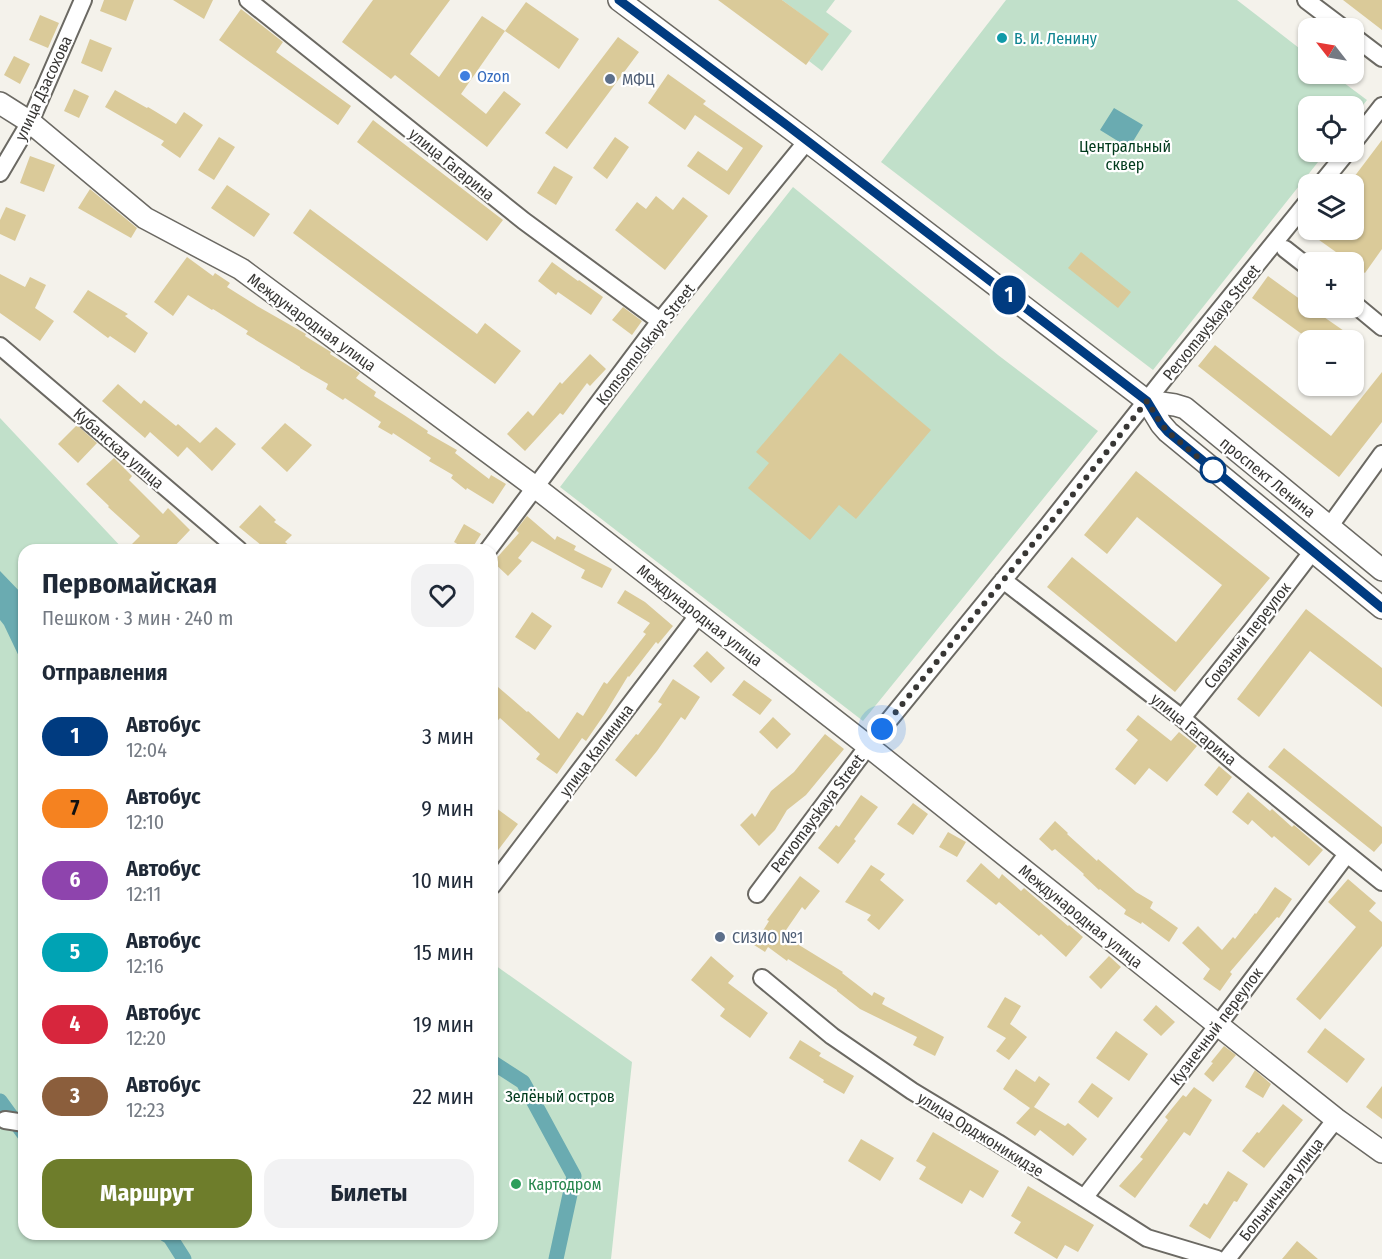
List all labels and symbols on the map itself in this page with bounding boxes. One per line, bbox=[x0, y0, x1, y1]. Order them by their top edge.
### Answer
north arrow bbox=[1298, 18, 1364, 84]
place label: В. И. Ленину bbox=[1014, 29, 1098, 48]
marker: В. И. Ленину bbox=[995, 31, 1009, 45]
street label: улица Дзасохова bbox=[11, 33, 76, 144]
place label: Ozon bbox=[477, 67, 510, 86]
marker: Ozon bbox=[458, 69, 472, 83]
place label: МФЦ bbox=[622, 70, 655, 89]
marker: МФЦ bbox=[603, 72, 617, 86]
street label: улица Гагарина bbox=[405, 124, 498, 205]
park label: Центральный сквер bbox=[1079, 137, 1171, 174]
street label: Pervomayskaya Street bbox=[1159, 260, 1264, 384]
street label: Международная улица bbox=[244, 269, 380, 375]
line badge: 1 bbox=[990, 276, 1028, 314]
street label: Komsomolskaya Street bbox=[592, 279, 699, 409]
street label: Кубанская улица bbox=[69, 404, 168, 493]
street label: проспект Ленина bbox=[1216, 433, 1319, 522]
unlabelled marker bbox=[1200, 457, 1226, 483]
street label: Международная улица bbox=[633, 561, 766, 670]
street label: Союзный переулок bbox=[1200, 578, 1295, 692]
street label: улица Гагарина bbox=[1147, 689, 1240, 770]
street label: улица Калинина bbox=[556, 700, 637, 800]
your location bbox=[867, 714, 897, 744]
street label: Pervomayskaya Street bbox=[767, 750, 869, 876]
street label: Международная улица bbox=[1015, 861, 1147, 972]
place label: СИЗИО №1 bbox=[732, 928, 803, 947]
marker: СИЗИО №1 bbox=[713, 930, 727, 944]
street label: Кузнечный переулок bbox=[1166, 963, 1267, 1089]
park label: Зелёный остров bbox=[505, 1087, 615, 1106]
street label: улица Орджоникидзе bbox=[914, 1088, 1047, 1181]
street label: Больничная улица bbox=[1235, 1134, 1328, 1245]
place label: Картодром bbox=[528, 1175, 602, 1194]
marker: Картодром bbox=[509, 1177, 523, 1191]

